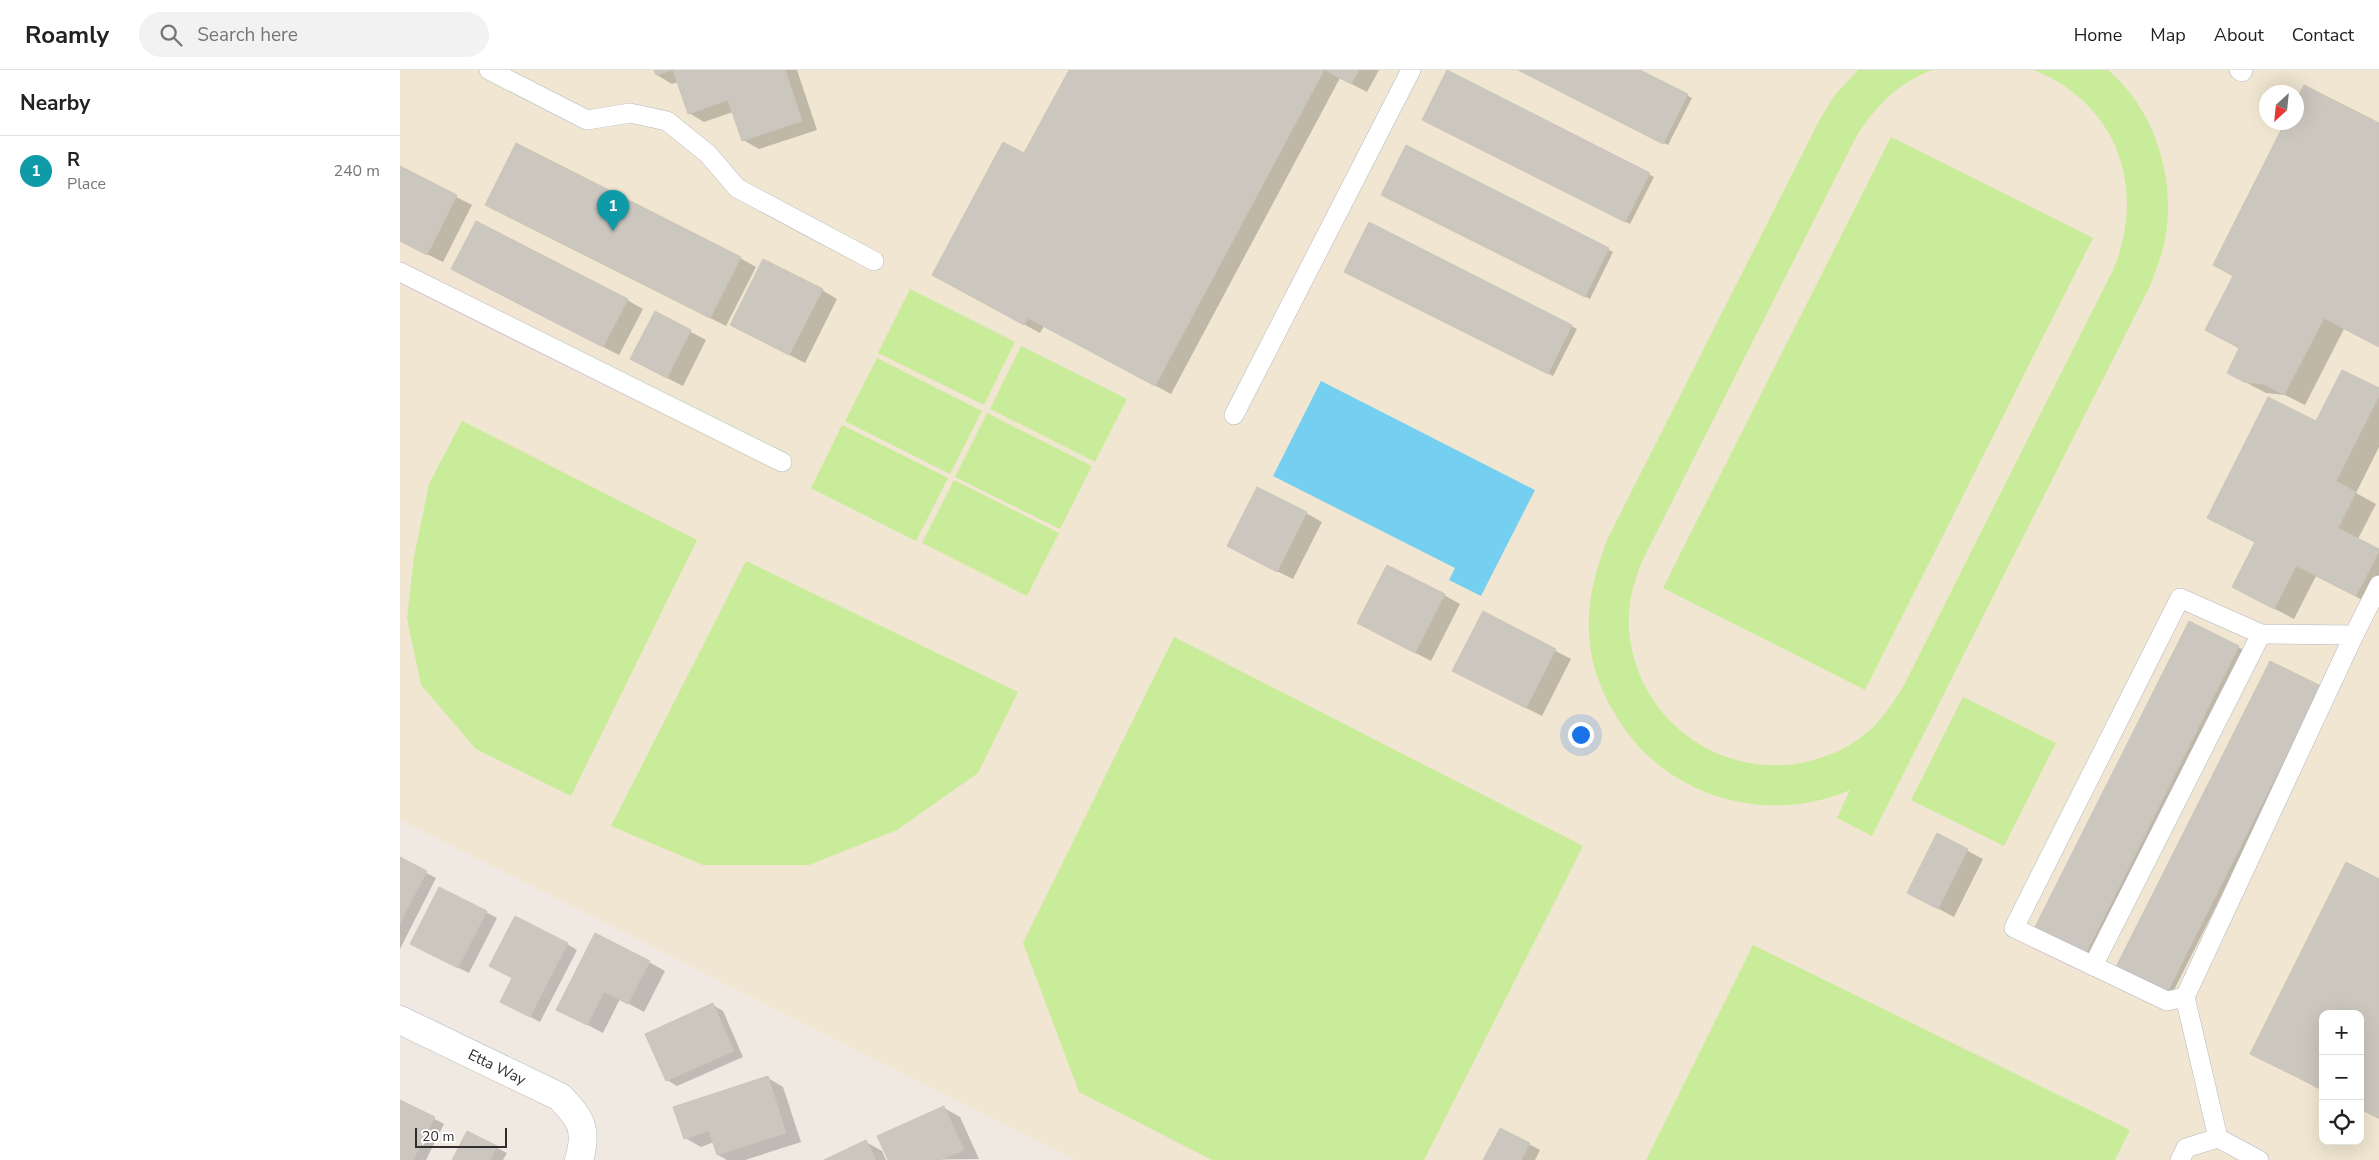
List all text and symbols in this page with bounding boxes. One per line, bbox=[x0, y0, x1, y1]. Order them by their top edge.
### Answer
search box bbox=[139, 12, 489, 57]
text: Roamly bbox=[25, 19, 109, 51]
icon: search bbox=[157, 21, 185, 49]
text: Search here bbox=[197, 22, 298, 48]
text: Home bbox=[2074, 23, 2122, 47]
text: Map bbox=[2150, 23, 2186, 47]
text: About bbox=[2214, 23, 2264, 47]
text: Contact bbox=[2292, 23, 2354, 47]
north arrow bbox=[2259, 85, 2304, 130]
text: Nearby bbox=[20, 89, 90, 117]
text: R bbox=[67, 147, 80, 173]
text: 1 bbox=[31, 160, 41, 182]
text: 240 m bbox=[333, 160, 380, 182]
text: Place bbox=[67, 173, 106, 195]
pin: 1 bbox=[597, 190, 629, 231]
your location bbox=[1568, 722, 1594, 748]
map controls bbox=[2319, 1010, 2364, 1145]
button: + bbox=[2319, 1010, 2364, 1055]
street label: Etta Way bbox=[465, 1044, 530, 1090]
button: − bbox=[2319, 1055, 2364, 1100]
button: locate bbox=[2319, 1100, 2364, 1145]
scale bar bbox=[415, 1125, 508, 1148]
text: 20 m bbox=[422, 1127, 454, 1146]

